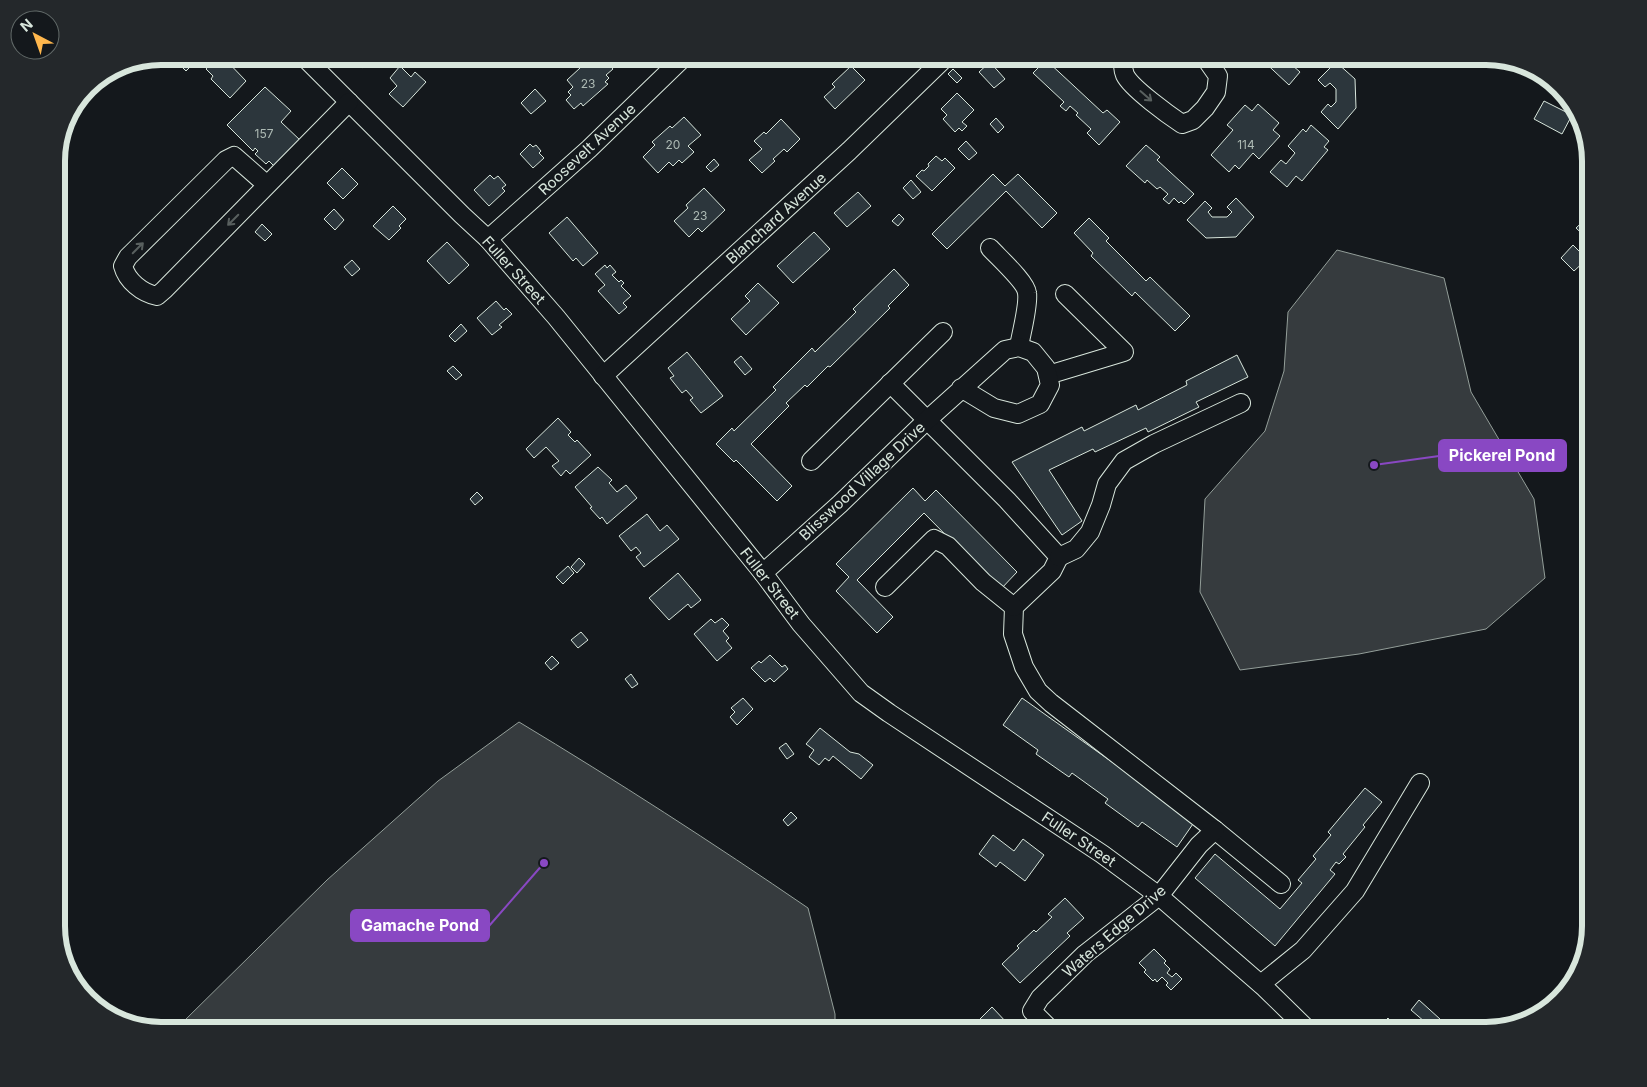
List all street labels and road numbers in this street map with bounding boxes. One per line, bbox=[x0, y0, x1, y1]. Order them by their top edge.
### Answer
street label: Roosevelt Avenue bbox=[534, 99, 640, 199]
street label: Blanchard Avenue bbox=[722, 168, 830, 268]
street label: Fuller Street bbox=[478, 232, 550, 308]
street label: Blisswood Village Drive bbox=[795, 418, 929, 544]
street label: Fuller Street bbox=[736, 543, 804, 623]
street label: Fuller Street bbox=[1038, 807, 1120, 871]
street label: Waters Edge Drive bbox=[1058, 881, 1170, 981]

